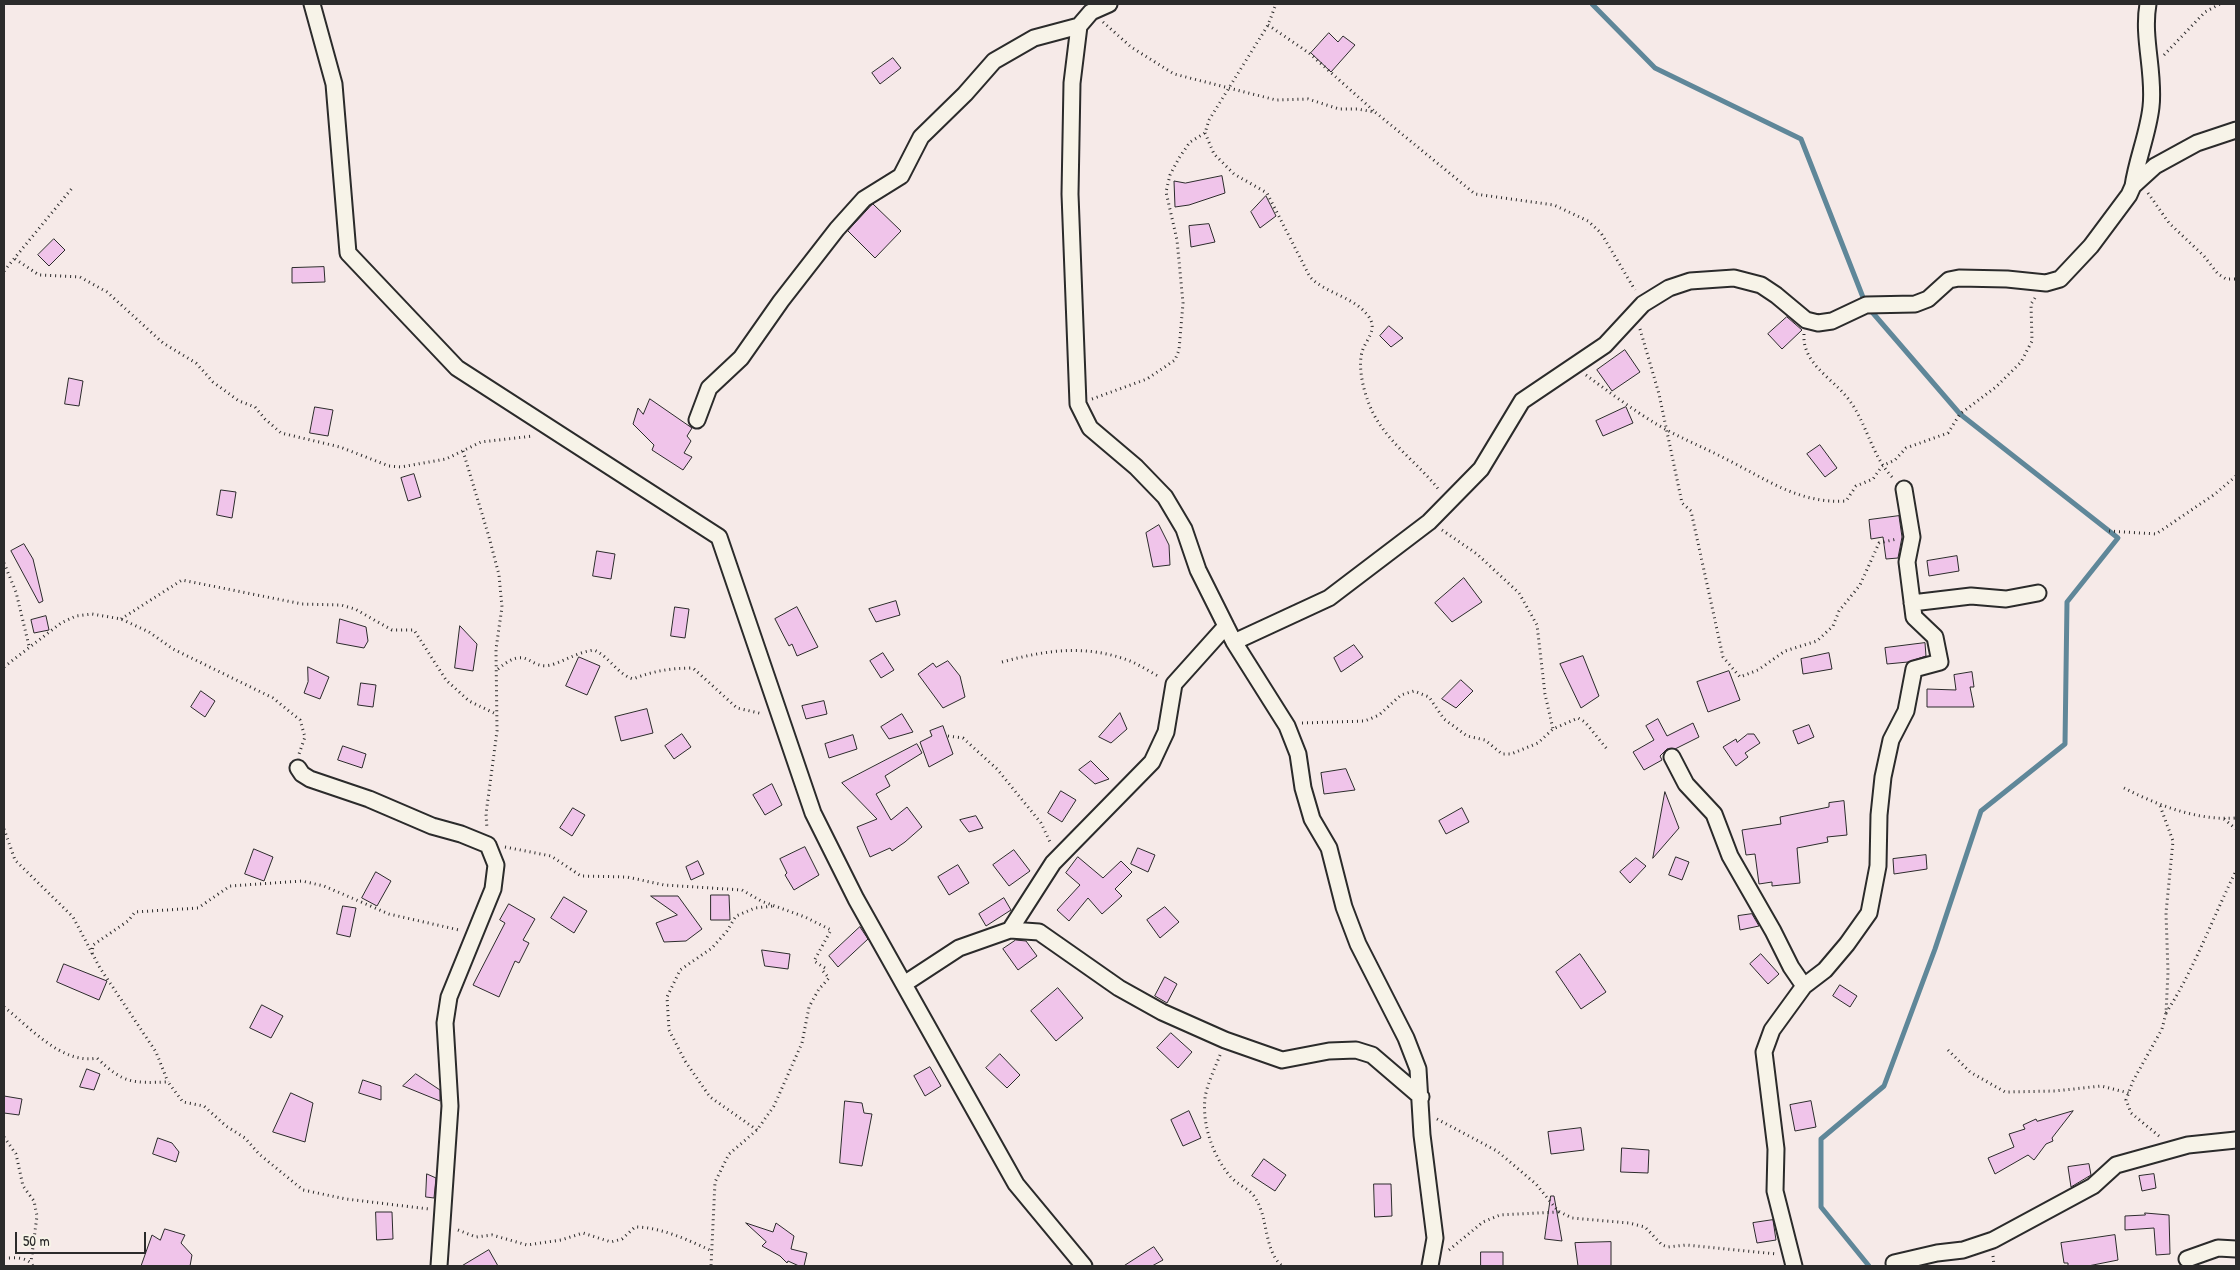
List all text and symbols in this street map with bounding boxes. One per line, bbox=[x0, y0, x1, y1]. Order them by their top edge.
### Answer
scale bar bbox=[18, 1222, 149, 1254]
text: 50 m bbox=[23, 1230, 50, 1251]

